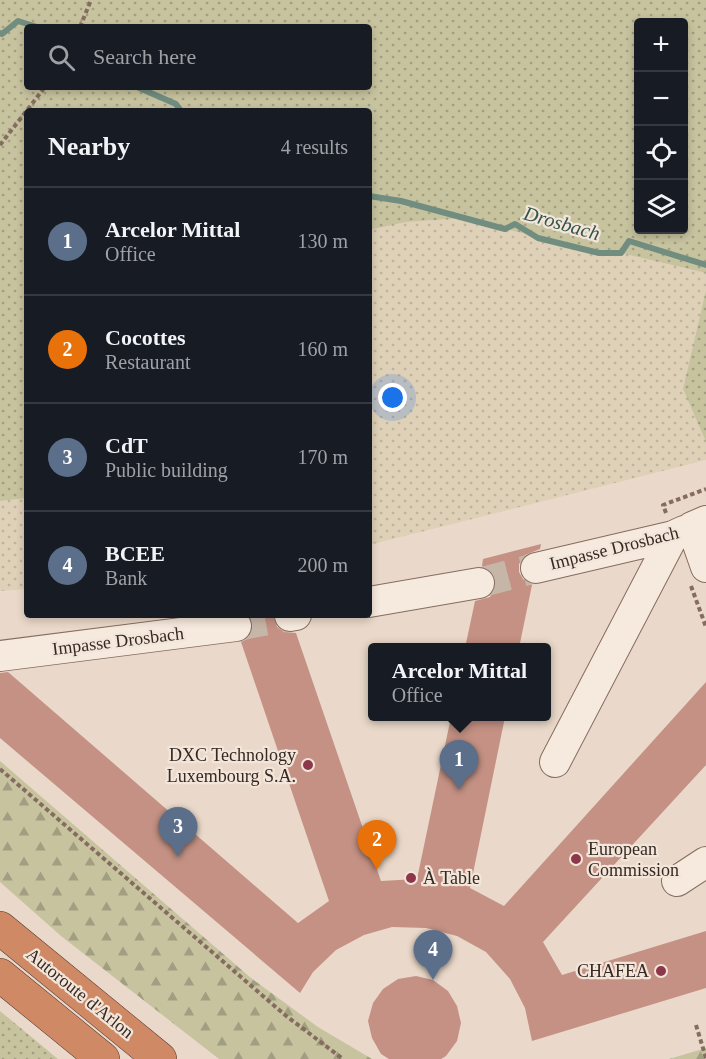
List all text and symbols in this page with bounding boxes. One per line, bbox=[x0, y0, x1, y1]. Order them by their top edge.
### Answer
map controls bbox=[634, 18, 688, 234]
button: + bbox=[634, 18, 688, 72]
search box bbox=[24, 24, 372, 90]
icon: search bbox=[45, 41, 78, 74]
text: Search here bbox=[93, 44, 196, 69]
button: − bbox=[634, 72, 688, 126]
button: locate bbox=[634, 126, 688, 180]
text: Nearby bbox=[48, 132, 130, 161]
text: 4 results bbox=[281, 136, 348, 158]
button: layers bbox=[634, 180, 688, 234]
water label: Drosbach bbox=[520, 201, 603, 244]
text: Arcelor Mittal bbox=[105, 217, 240, 242]
text: 1 bbox=[63, 230, 73, 252]
text: 130 m bbox=[297, 230, 348, 252]
text: Office bbox=[105, 243, 156, 265]
text: Cocottes bbox=[105, 325, 186, 350]
text: 2 bbox=[63, 338, 73, 360]
text: 160 m bbox=[297, 338, 348, 360]
text: Restaurant bbox=[105, 351, 191, 373]
your location bbox=[378, 383, 407, 412]
text: CdT bbox=[105, 433, 148, 458]
text: 3 bbox=[63, 446, 73, 468]
text: 170 m bbox=[297, 446, 348, 468]
text: Public building bbox=[105, 459, 228, 481]
street label: Impasse Drosbach bbox=[547, 522, 681, 574]
text: BCEE bbox=[105, 541, 165, 566]
text: 4 bbox=[63, 554, 73, 576]
text: 200 m bbox=[297, 554, 348, 576]
text: Bank bbox=[105, 567, 147, 589]
street label: Impasse Drosbach bbox=[51, 623, 185, 659]
popup bbox=[368, 643, 551, 721]
text: Arcelor Mittal bbox=[392, 658, 527, 683]
text: Office bbox=[392, 684, 443, 706]
pin: 1 bbox=[440, 740, 478, 790]
place label: DXC Technology Luxembourg S.A. bbox=[167, 745, 296, 786]
marker: DXC Technology Luxembourg S.A. bbox=[301, 758, 315, 772]
pin: 3 bbox=[158, 808, 198, 857]
pin: 2 bbox=[358, 820, 397, 870]
place label: European Commission bbox=[588, 839, 679, 880]
marker: European Commission bbox=[569, 852, 583, 866]
place label: À Table bbox=[423, 867, 480, 888]
marker: À Table bbox=[404, 871, 418, 885]
pin: 4 bbox=[414, 930, 452, 980]
street label: Autoroute d'Arlon bbox=[23, 944, 137, 1042]
place label: CHAFEA bbox=[577, 961, 649, 981]
marker: CHAFEA bbox=[654, 964, 668, 978]

